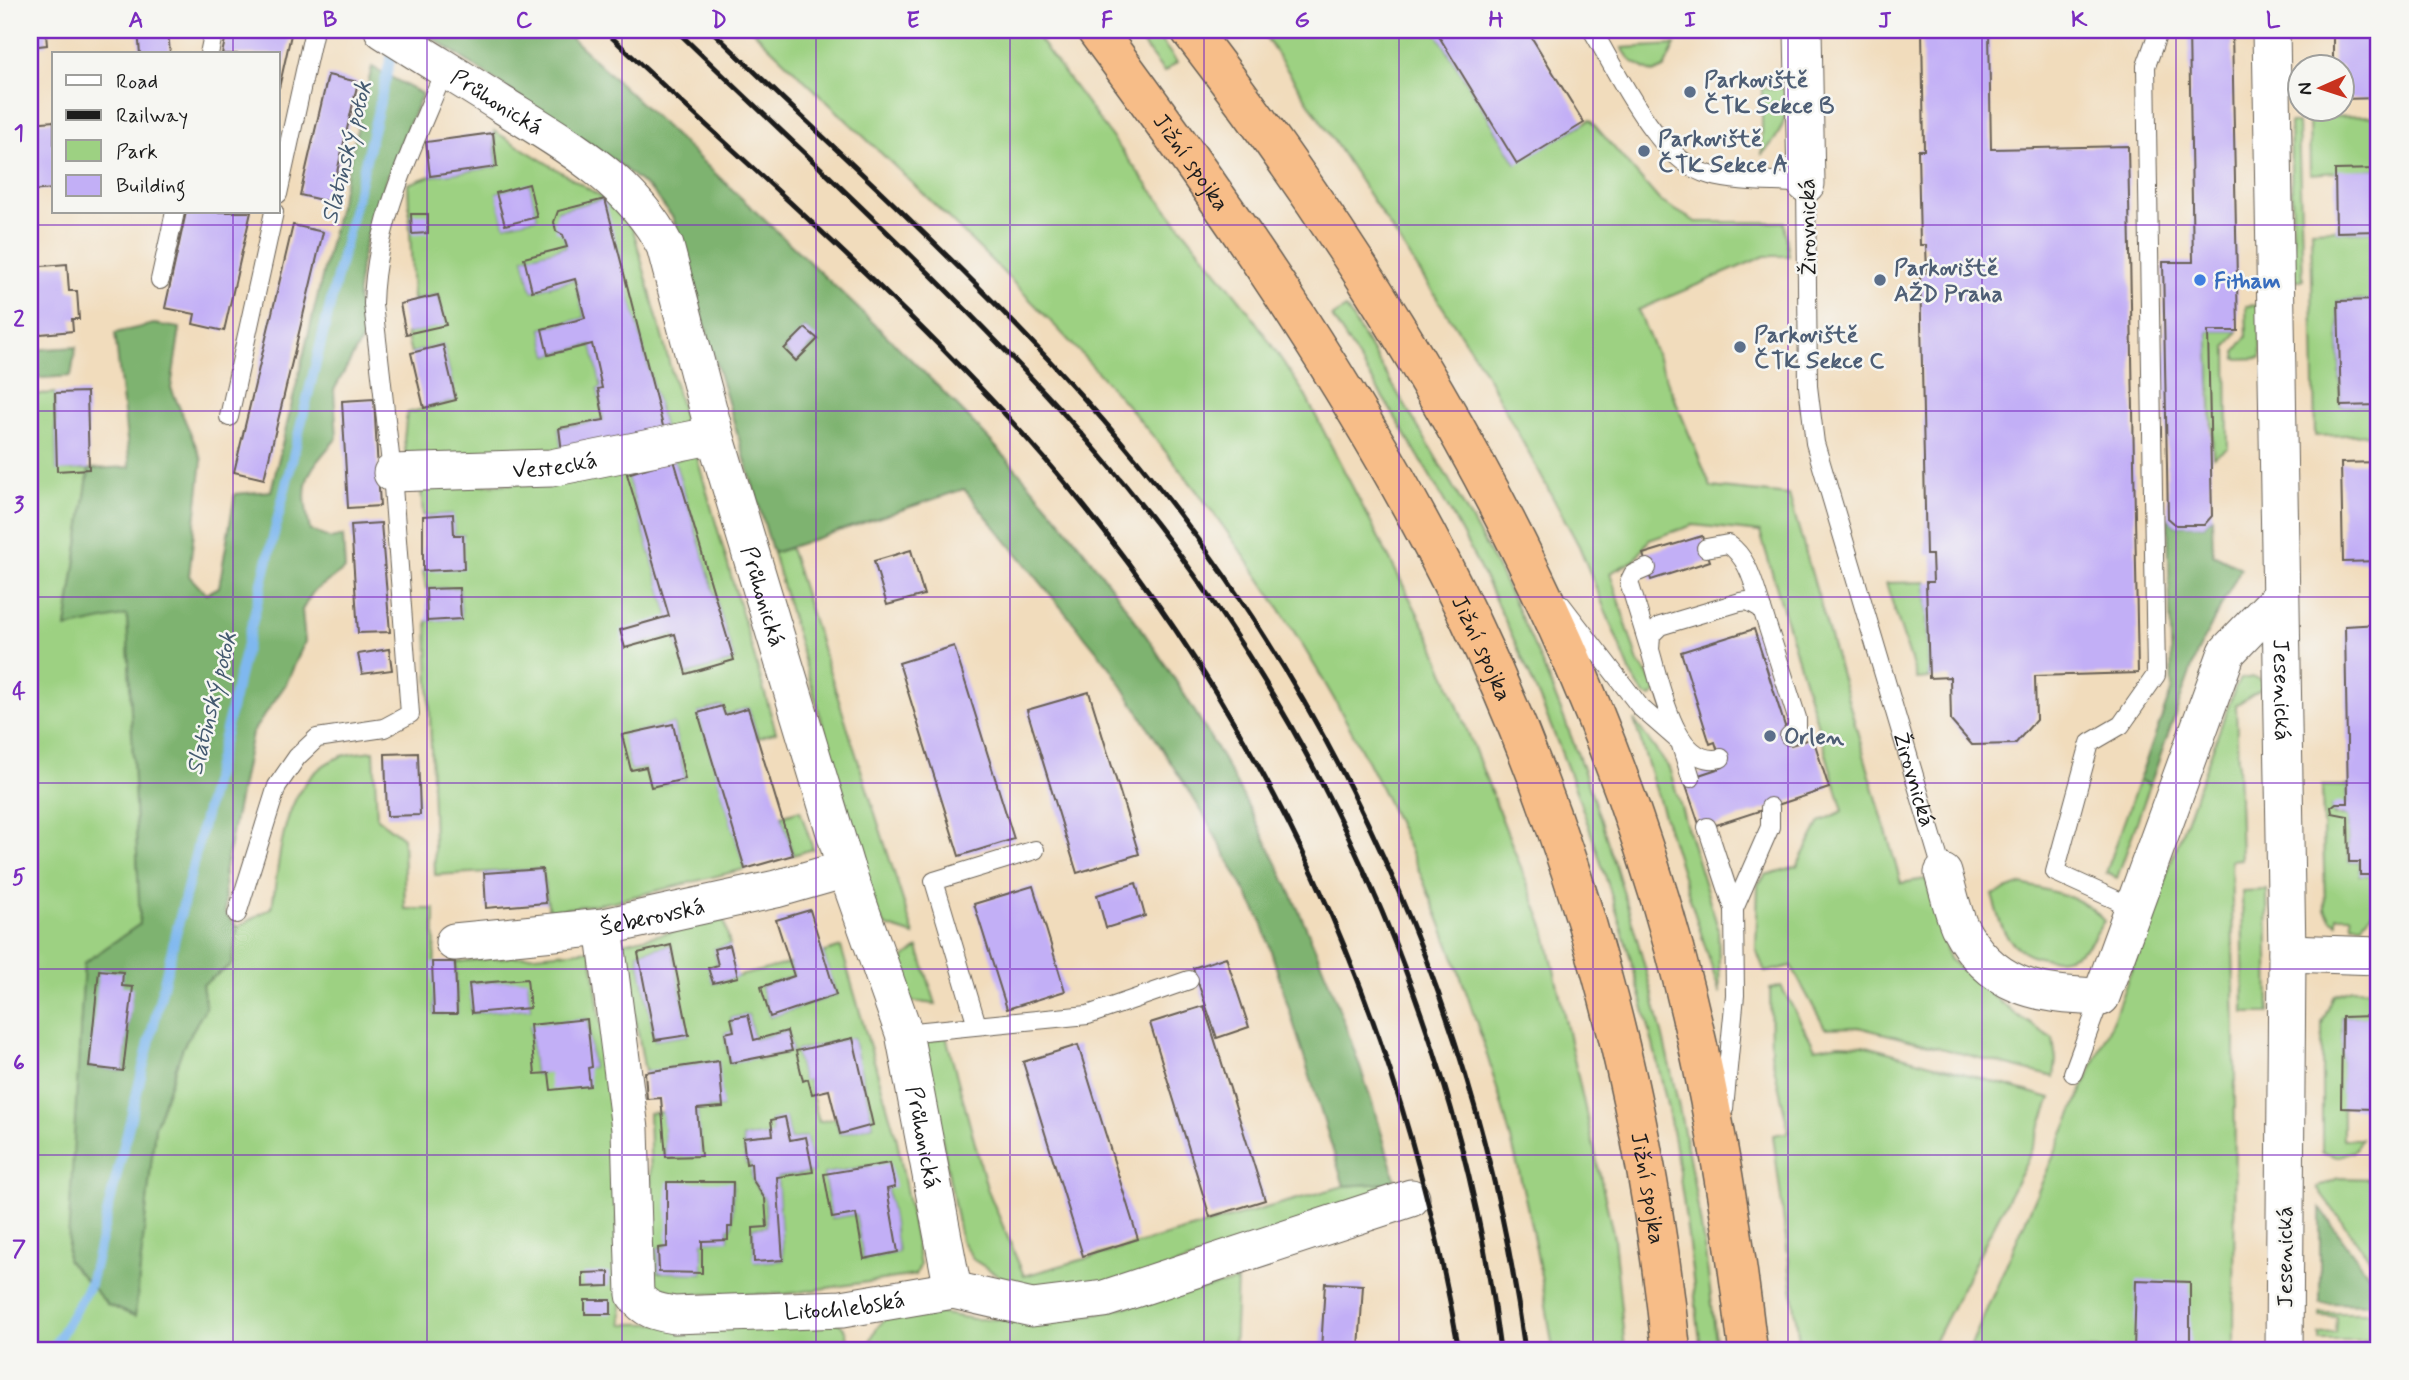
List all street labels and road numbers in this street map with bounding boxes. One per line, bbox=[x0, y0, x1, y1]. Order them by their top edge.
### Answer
street label: Průhonická bbox=[445, 63, 548, 143]
street label: Jižní spojka bbox=[1145, 108, 1235, 218]
street label: Žirovnická bbox=[1793, 178, 1825, 276]
street label: Vestecká bbox=[512, 446, 600, 486]
street label: Průhonická bbox=[732, 543, 791, 651]
street label: Jižní spojka bbox=[1443, 591, 1518, 706]
street label: Jesenická bbox=[2265, 639, 2296, 741]
street label: Žirovnická bbox=[1885, 729, 1941, 831]
street label: Šeberovská bbox=[597, 892, 708, 944]
street label: Průhonická bbox=[897, 1084, 946, 1191]
street label: Jižní spojka bbox=[1622, 1130, 1671, 1246]
street label: Jesenická bbox=[2271, 1206, 2301, 1308]
street label: Litochlebská bbox=[784, 1286, 907, 1328]

